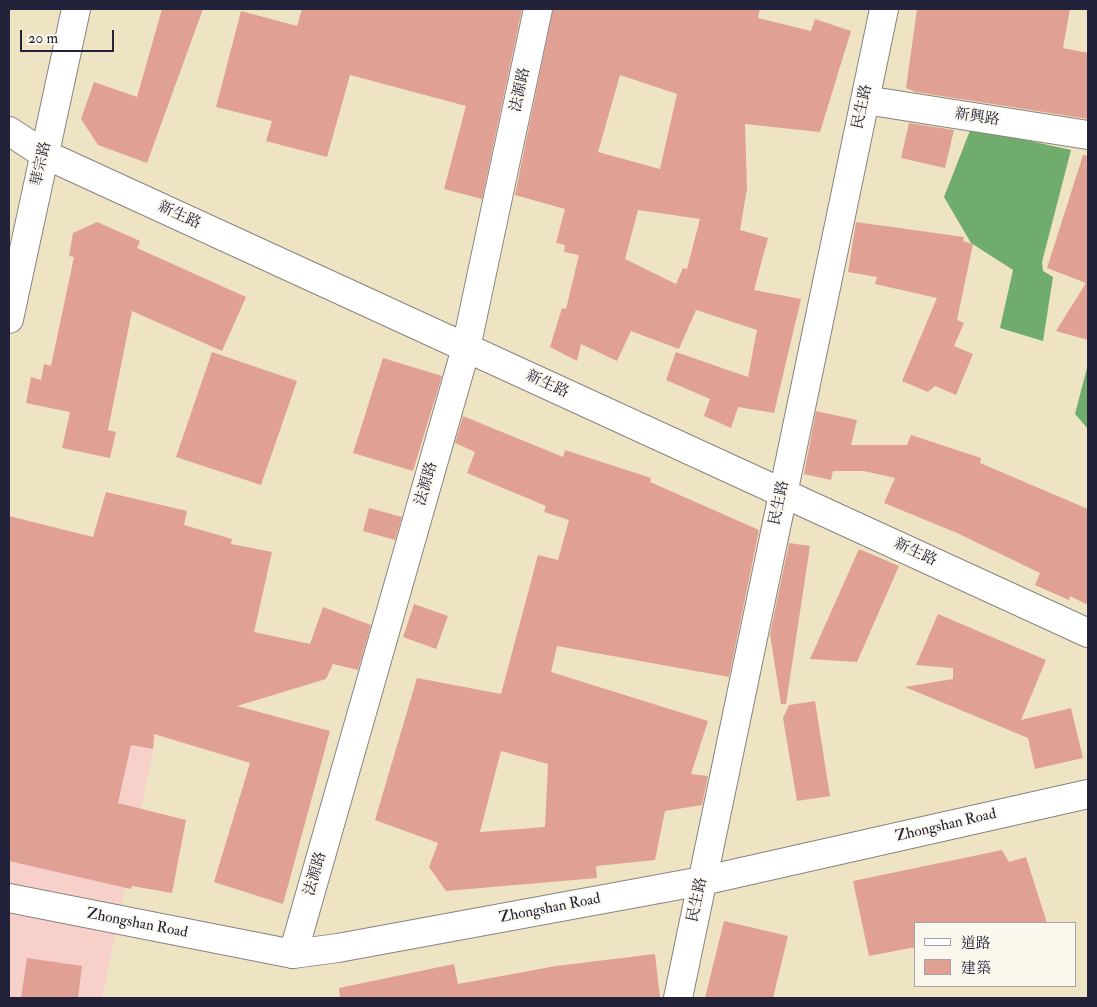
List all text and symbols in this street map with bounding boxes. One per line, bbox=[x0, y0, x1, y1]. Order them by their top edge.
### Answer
scale bar bbox=[22, 20, 116, 52]
text: 20 m bbox=[28, 29, 58, 48]
street label: 法源路 bbox=[508, 66, 534, 114]
street label: 民生路 bbox=[850, 83, 876, 131]
street label: 新興路 bbox=[953, 106, 1001, 130]
street label: 華宗路 bbox=[29, 140, 55, 188]
street label: 新生路 bbox=[155, 198, 203, 234]
street label: 新生路 bbox=[523, 367, 571, 403]
street label: 法源路 bbox=[412, 460, 442, 508]
street label: 民生路 bbox=[767, 479, 793, 527]
street label: 新生路 bbox=[891, 535, 939, 571]
street label: Zhongshan Road bbox=[894, 806, 998, 846]
street label: 法源路 bbox=[301, 850, 331, 898]
street label: 民生路 bbox=[685, 876, 711, 924]
street label: Zhongshan Road bbox=[498, 890, 602, 928]
street label: Zhongshan Road bbox=[85, 905, 189, 943]
legend bbox=[914, 922, 1077, 987]
text: 道路 bbox=[961, 934, 991, 953]
text: 建築 bbox=[961, 959, 991, 978]

